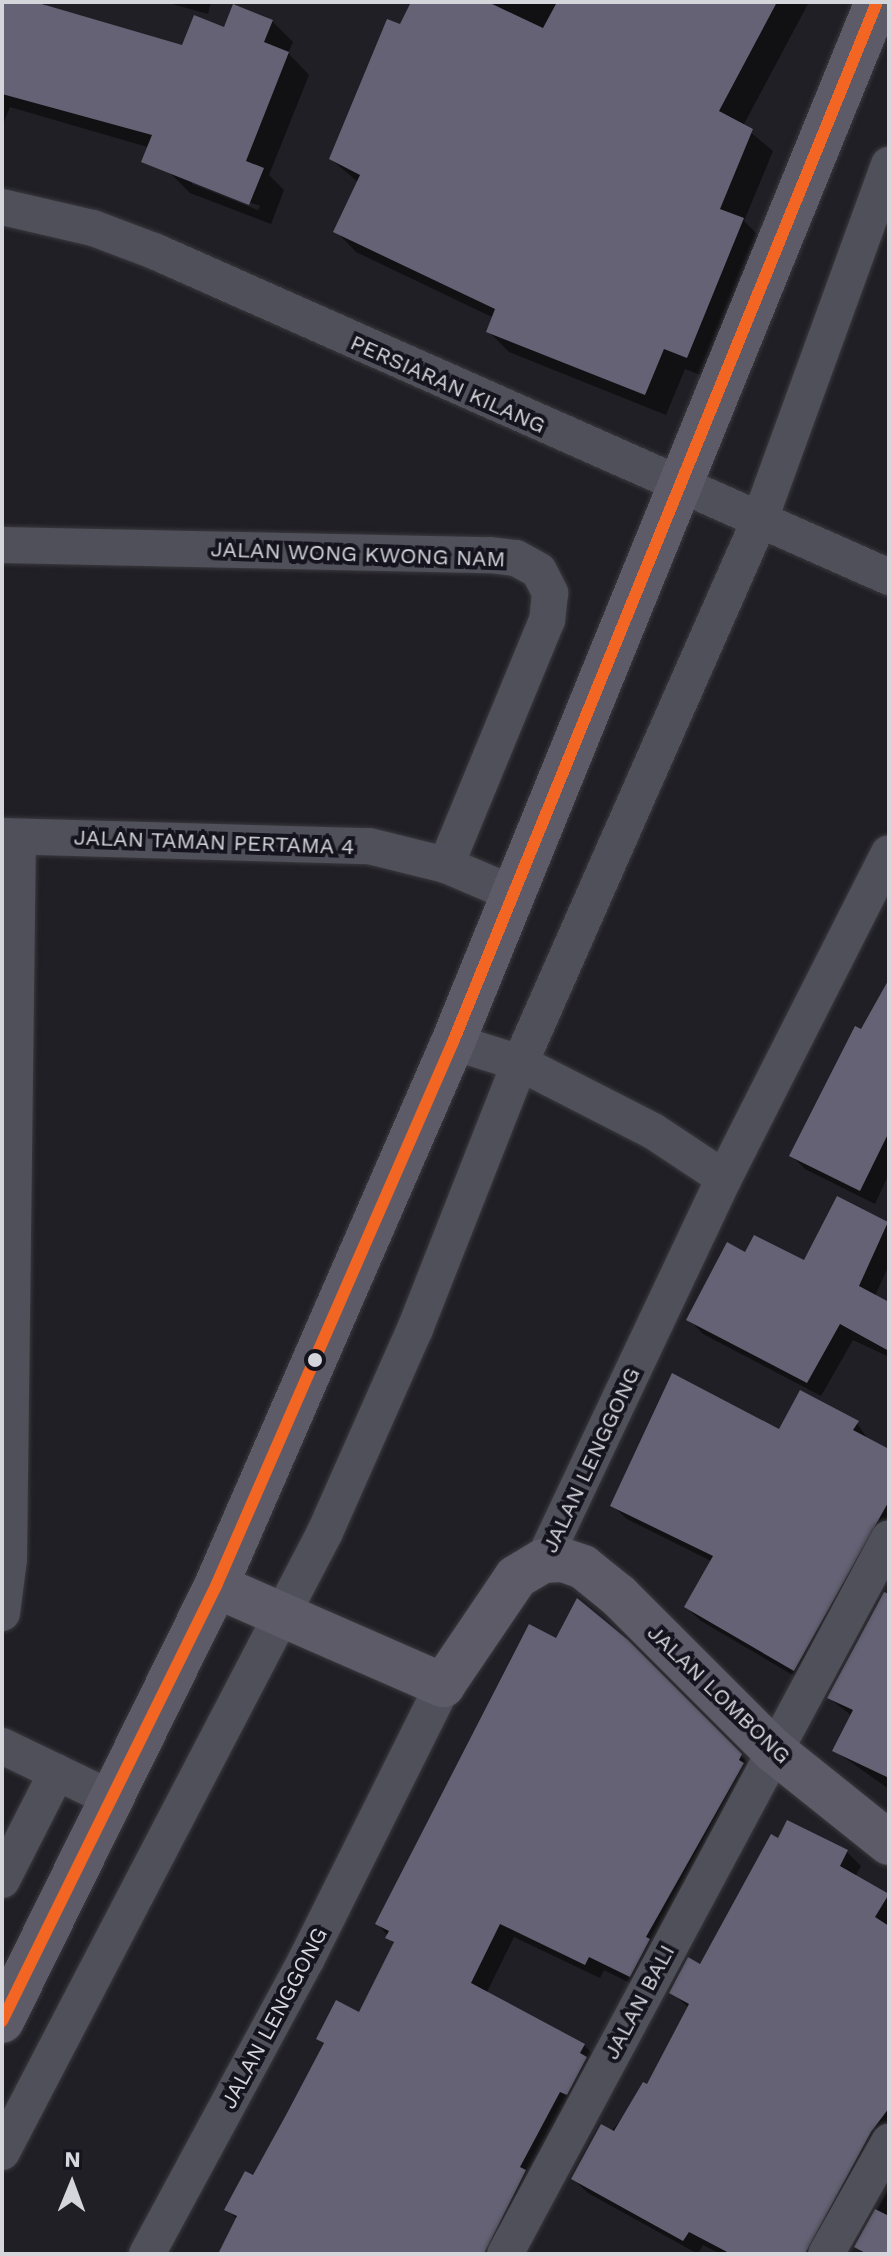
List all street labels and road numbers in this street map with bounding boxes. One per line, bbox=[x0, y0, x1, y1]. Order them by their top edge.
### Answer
street label: PERSIARAN KILANG bbox=[346, 329, 550, 439]
street label: JALAN WONG KWONG NAM bbox=[210, 536, 506, 572]
street label: JALAN TAMAN PERTAMA 4 bbox=[72, 824, 356, 860]
street label: JALAN LENGGONG bbox=[536, 1363, 646, 1557]
street label: JALAN LOMBONG bbox=[642, 1619, 796, 1769]
street label: JALAN LENGGONG bbox=[215, 1923, 333, 2113]
street label: JALAN BALI bbox=[598, 1940, 680, 2064]

